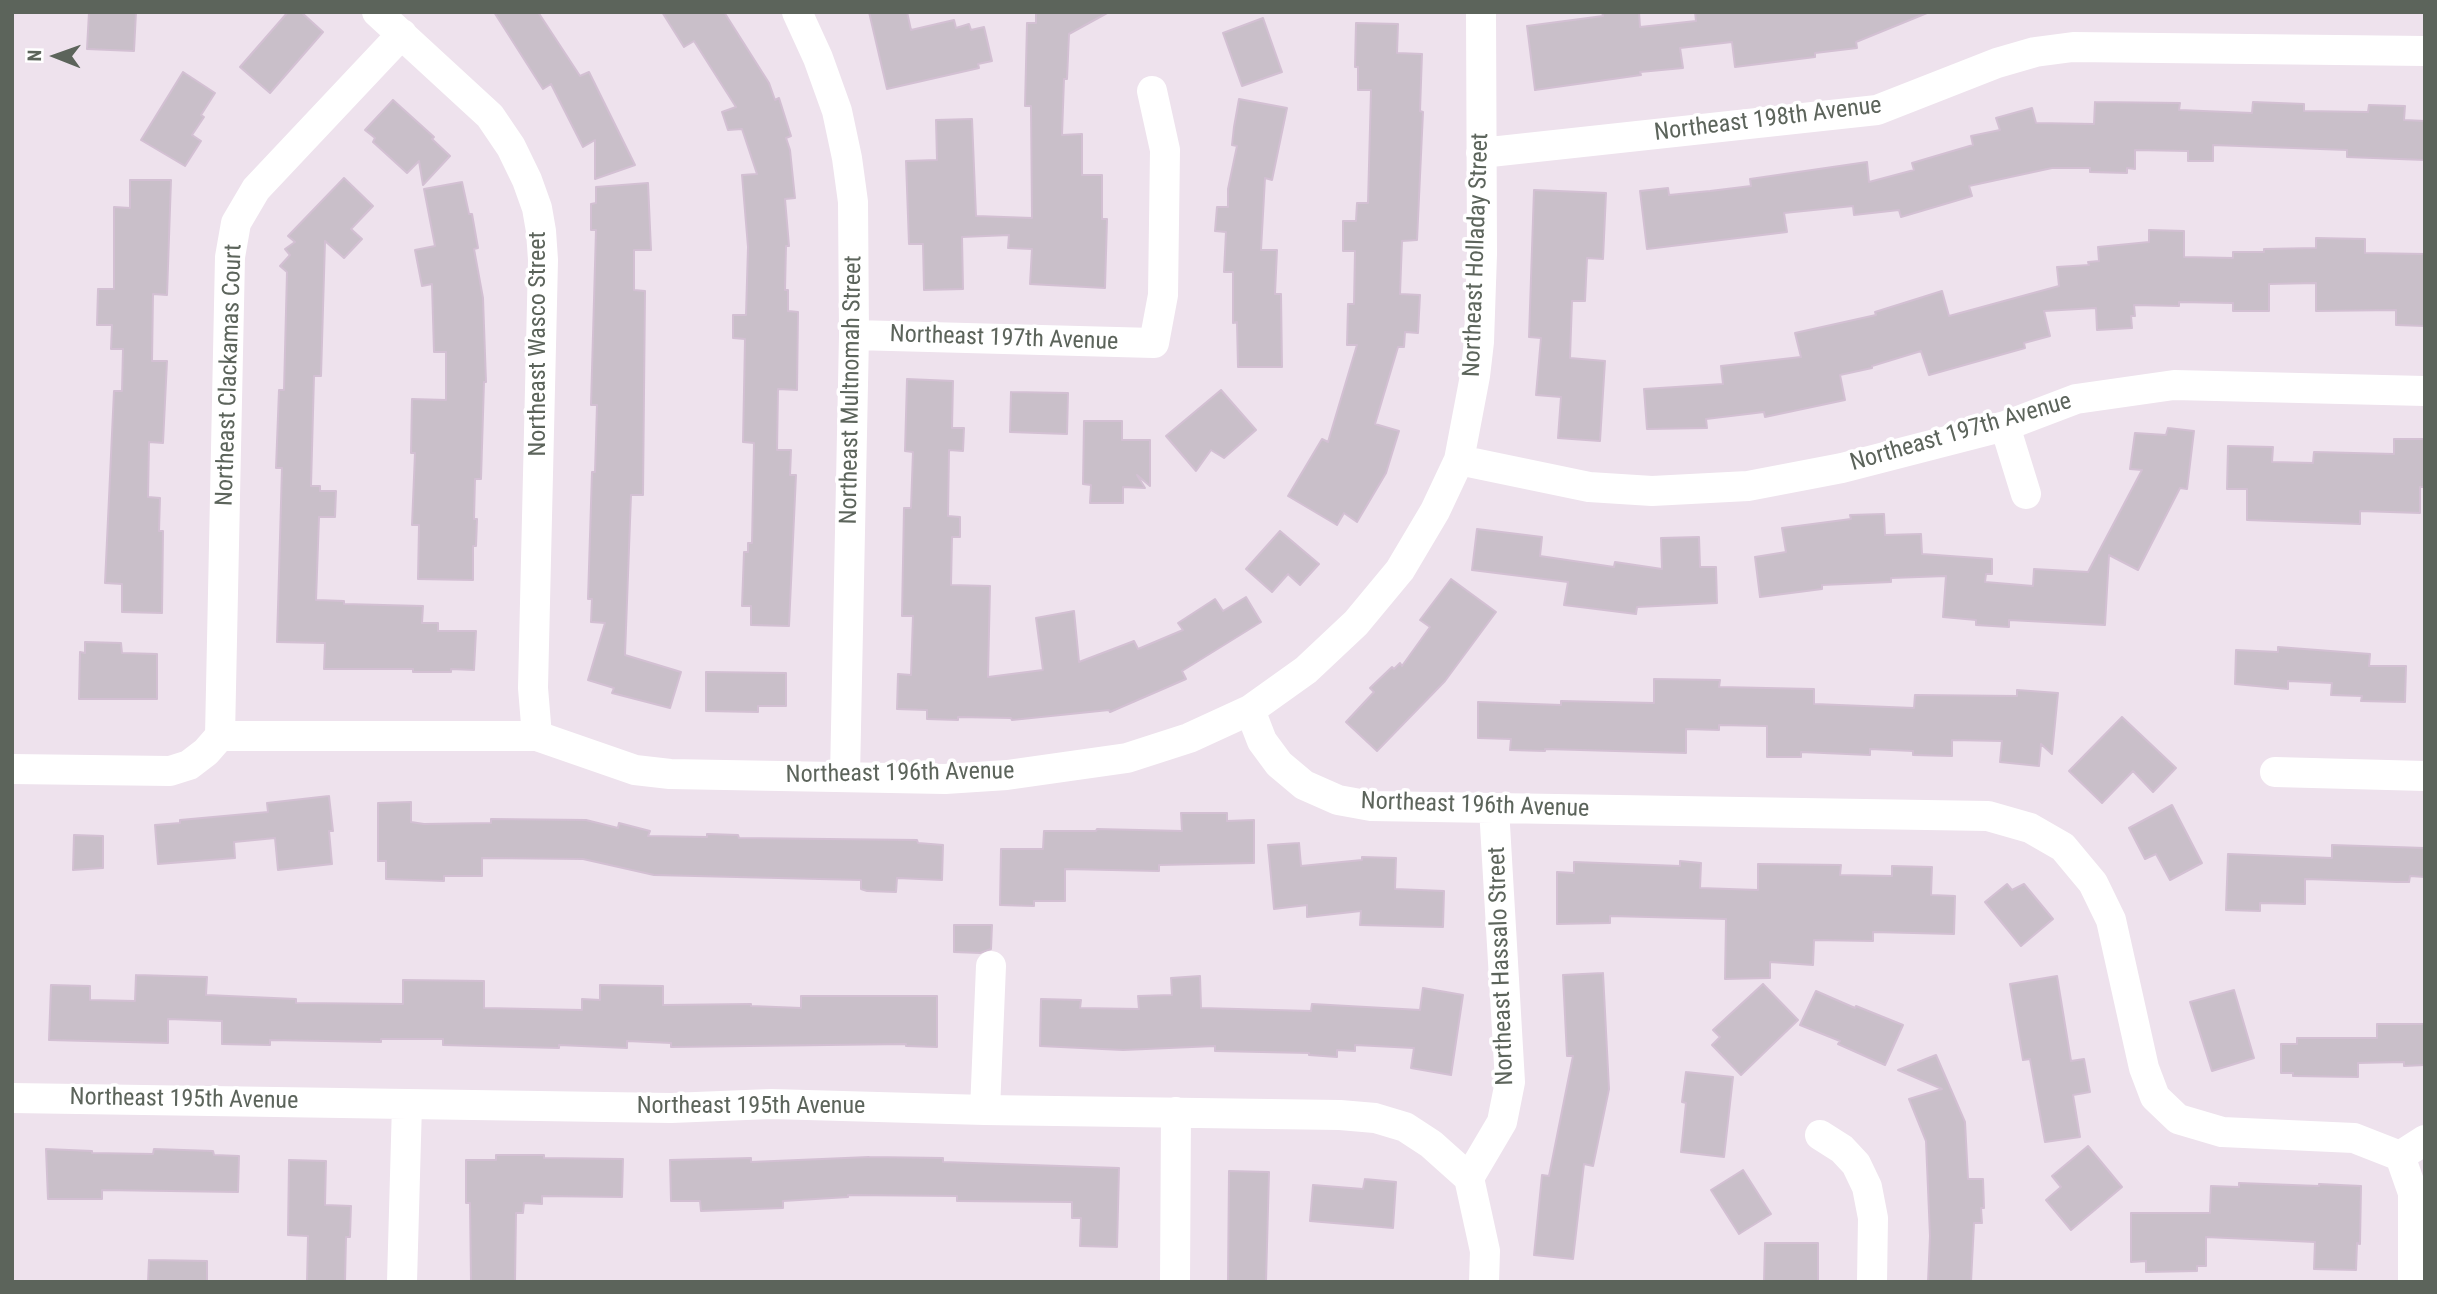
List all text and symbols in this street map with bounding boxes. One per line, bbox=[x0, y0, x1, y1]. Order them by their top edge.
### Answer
north arrow bbox=[21, 21, 91, 91]
text: N bbox=[23, 50, 46, 62]
street label: Northeast 198th Avenue bbox=[1653, 92, 1883, 148]
street label: Northeast Holladay Street bbox=[1458, 132, 1496, 378]
street label: Northeast Wasco Street bbox=[525, 231, 553, 457]
street label: Northeast Clackamas Court bbox=[211, 244, 249, 506]
street label: Northeast Multnomah Street bbox=[835, 255, 869, 525]
street label: Northeast 197th Avenue bbox=[889, 321, 1119, 357]
street label: Northeast 197th Avenue bbox=[1847, 388, 2075, 478]
street label: Northeast 196th Avenue bbox=[785, 758, 1015, 790]
street label: Northeast 196th Avenue bbox=[1360, 788, 1590, 824]
street label: Northeast Hassalo Street bbox=[1483, 846, 1521, 1086]
street label: Northeast 195th Avenue bbox=[69, 1084, 299, 1116]
street label: Northeast 195th Avenue bbox=[637, 1093, 865, 1121]

